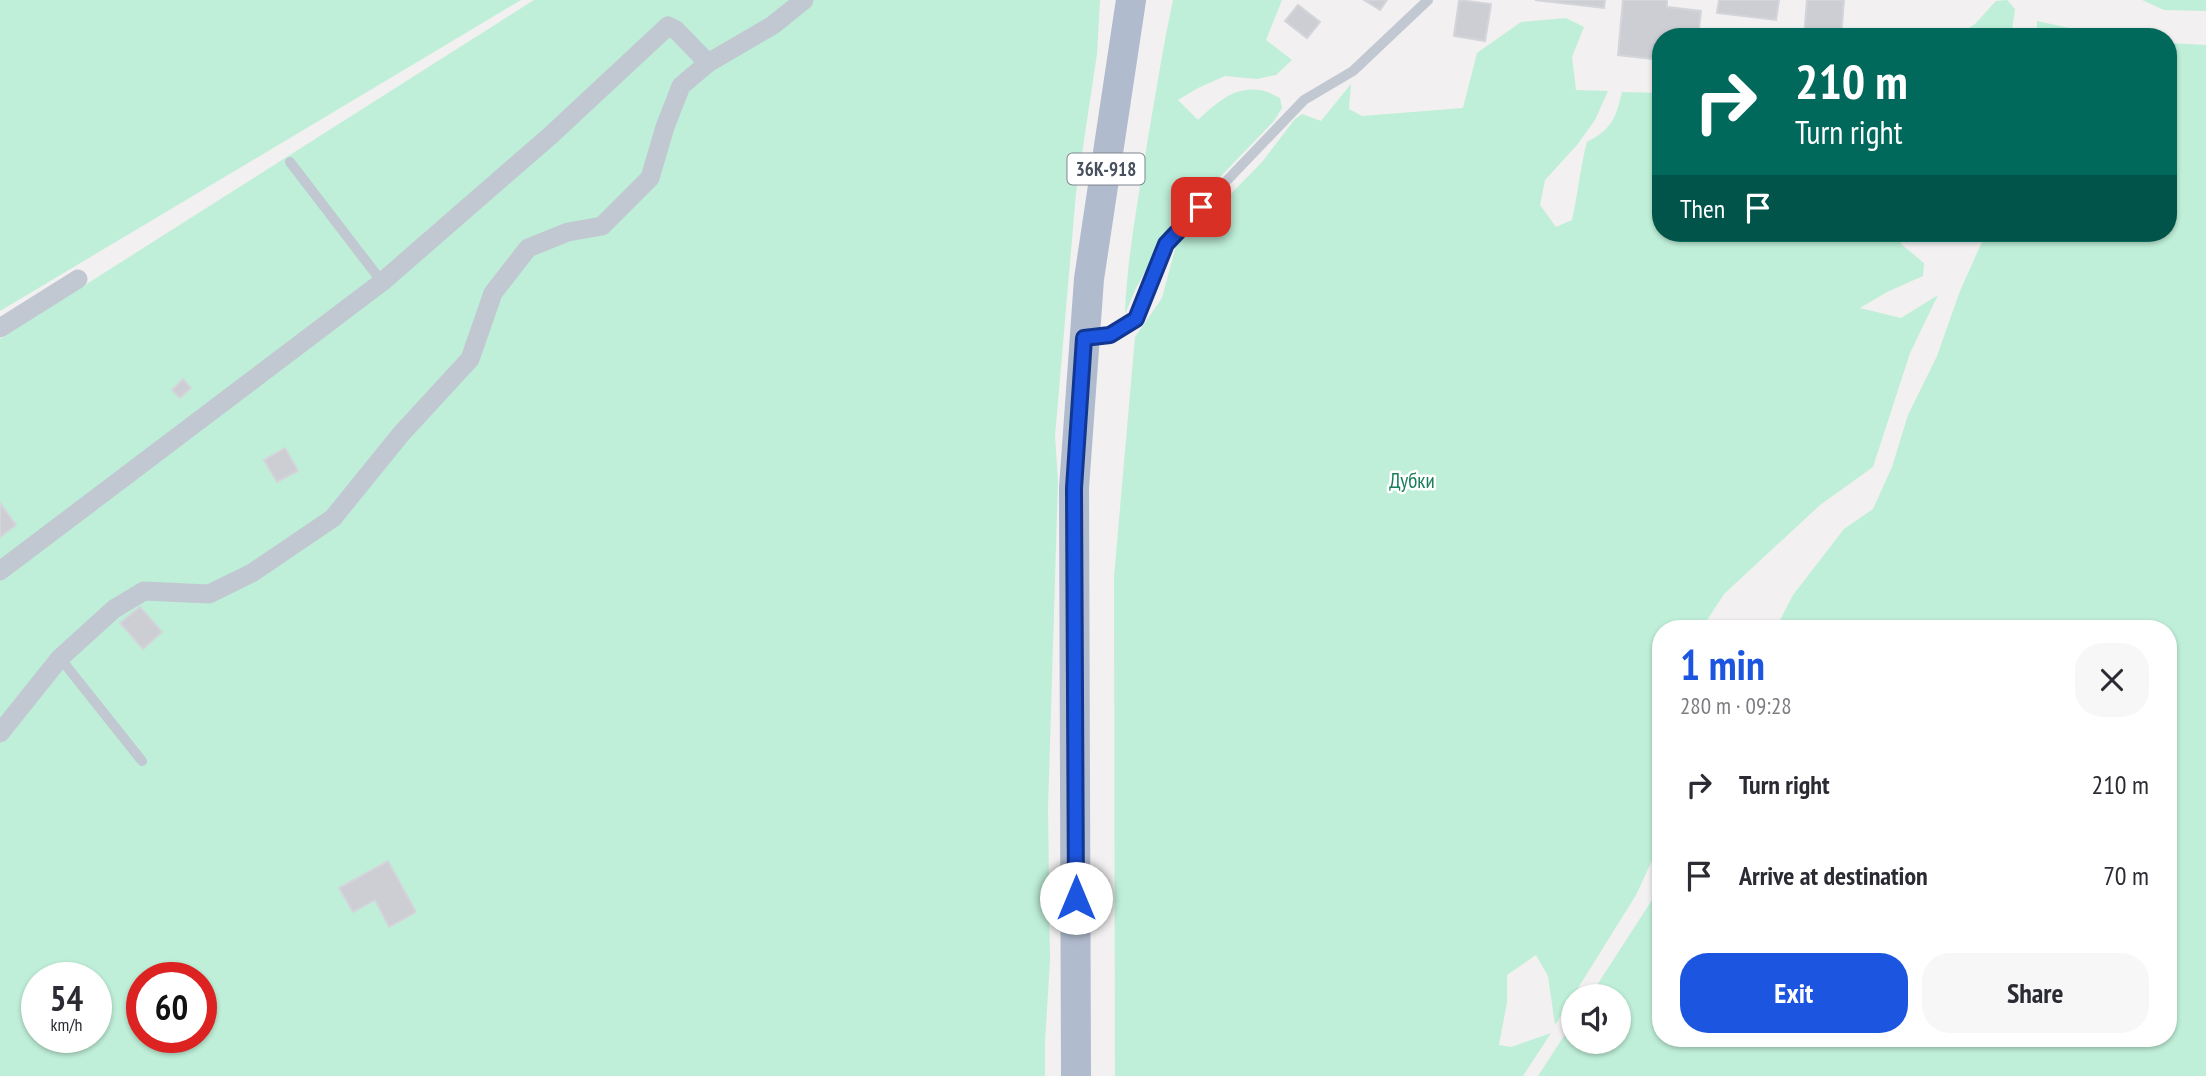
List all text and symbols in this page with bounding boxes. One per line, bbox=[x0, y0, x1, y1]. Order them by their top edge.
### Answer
text: 210 m bbox=[1795, 49, 1908, 113]
icon: right bbox=[1680, 56, 1771, 147]
text: Turn right bbox=[1795, 111, 1903, 153]
road number: 36К-918 bbox=[1068, 154, 1144, 184]
pin bbox=[1171, 177, 1231, 237]
icon: arrive bbox=[1182, 188, 1220, 226]
icon: arrive bbox=[1739, 189, 1777, 227]
text: Then bbox=[1680, 192, 1725, 225]
park label: Дубки bbox=[1389, 467, 1435, 494]
text: 1 min bbox=[1680, 637, 1765, 692]
button: close bbox=[2075, 643, 2149, 717]
text: 280 m · 09:28 bbox=[1680, 691, 1792, 720]
icon: right bbox=[1680, 766, 1718, 804]
text: Turn right bbox=[1739, 768, 1830, 801]
text: 210 m bbox=[2091, 768, 2149, 801]
icon: arrive bbox=[1680, 857, 1718, 895]
text: Arrive at destination bbox=[1739, 859, 1928, 892]
text: 70 m bbox=[2103, 859, 2149, 892]
position arrow bbox=[1039, 861, 1113, 935]
button: Exit bbox=[1680, 953, 1908, 1033]
button: Share bbox=[1922, 953, 2149, 1033]
speed limit sign: 60 bbox=[126, 962, 217, 1053]
text: 54 bbox=[50, 975, 83, 1021]
map controls bbox=[1561, 984, 1631, 1054]
button: sound bbox=[1561, 984, 1631, 1054]
text: km/h bbox=[51, 1013, 82, 1036]

